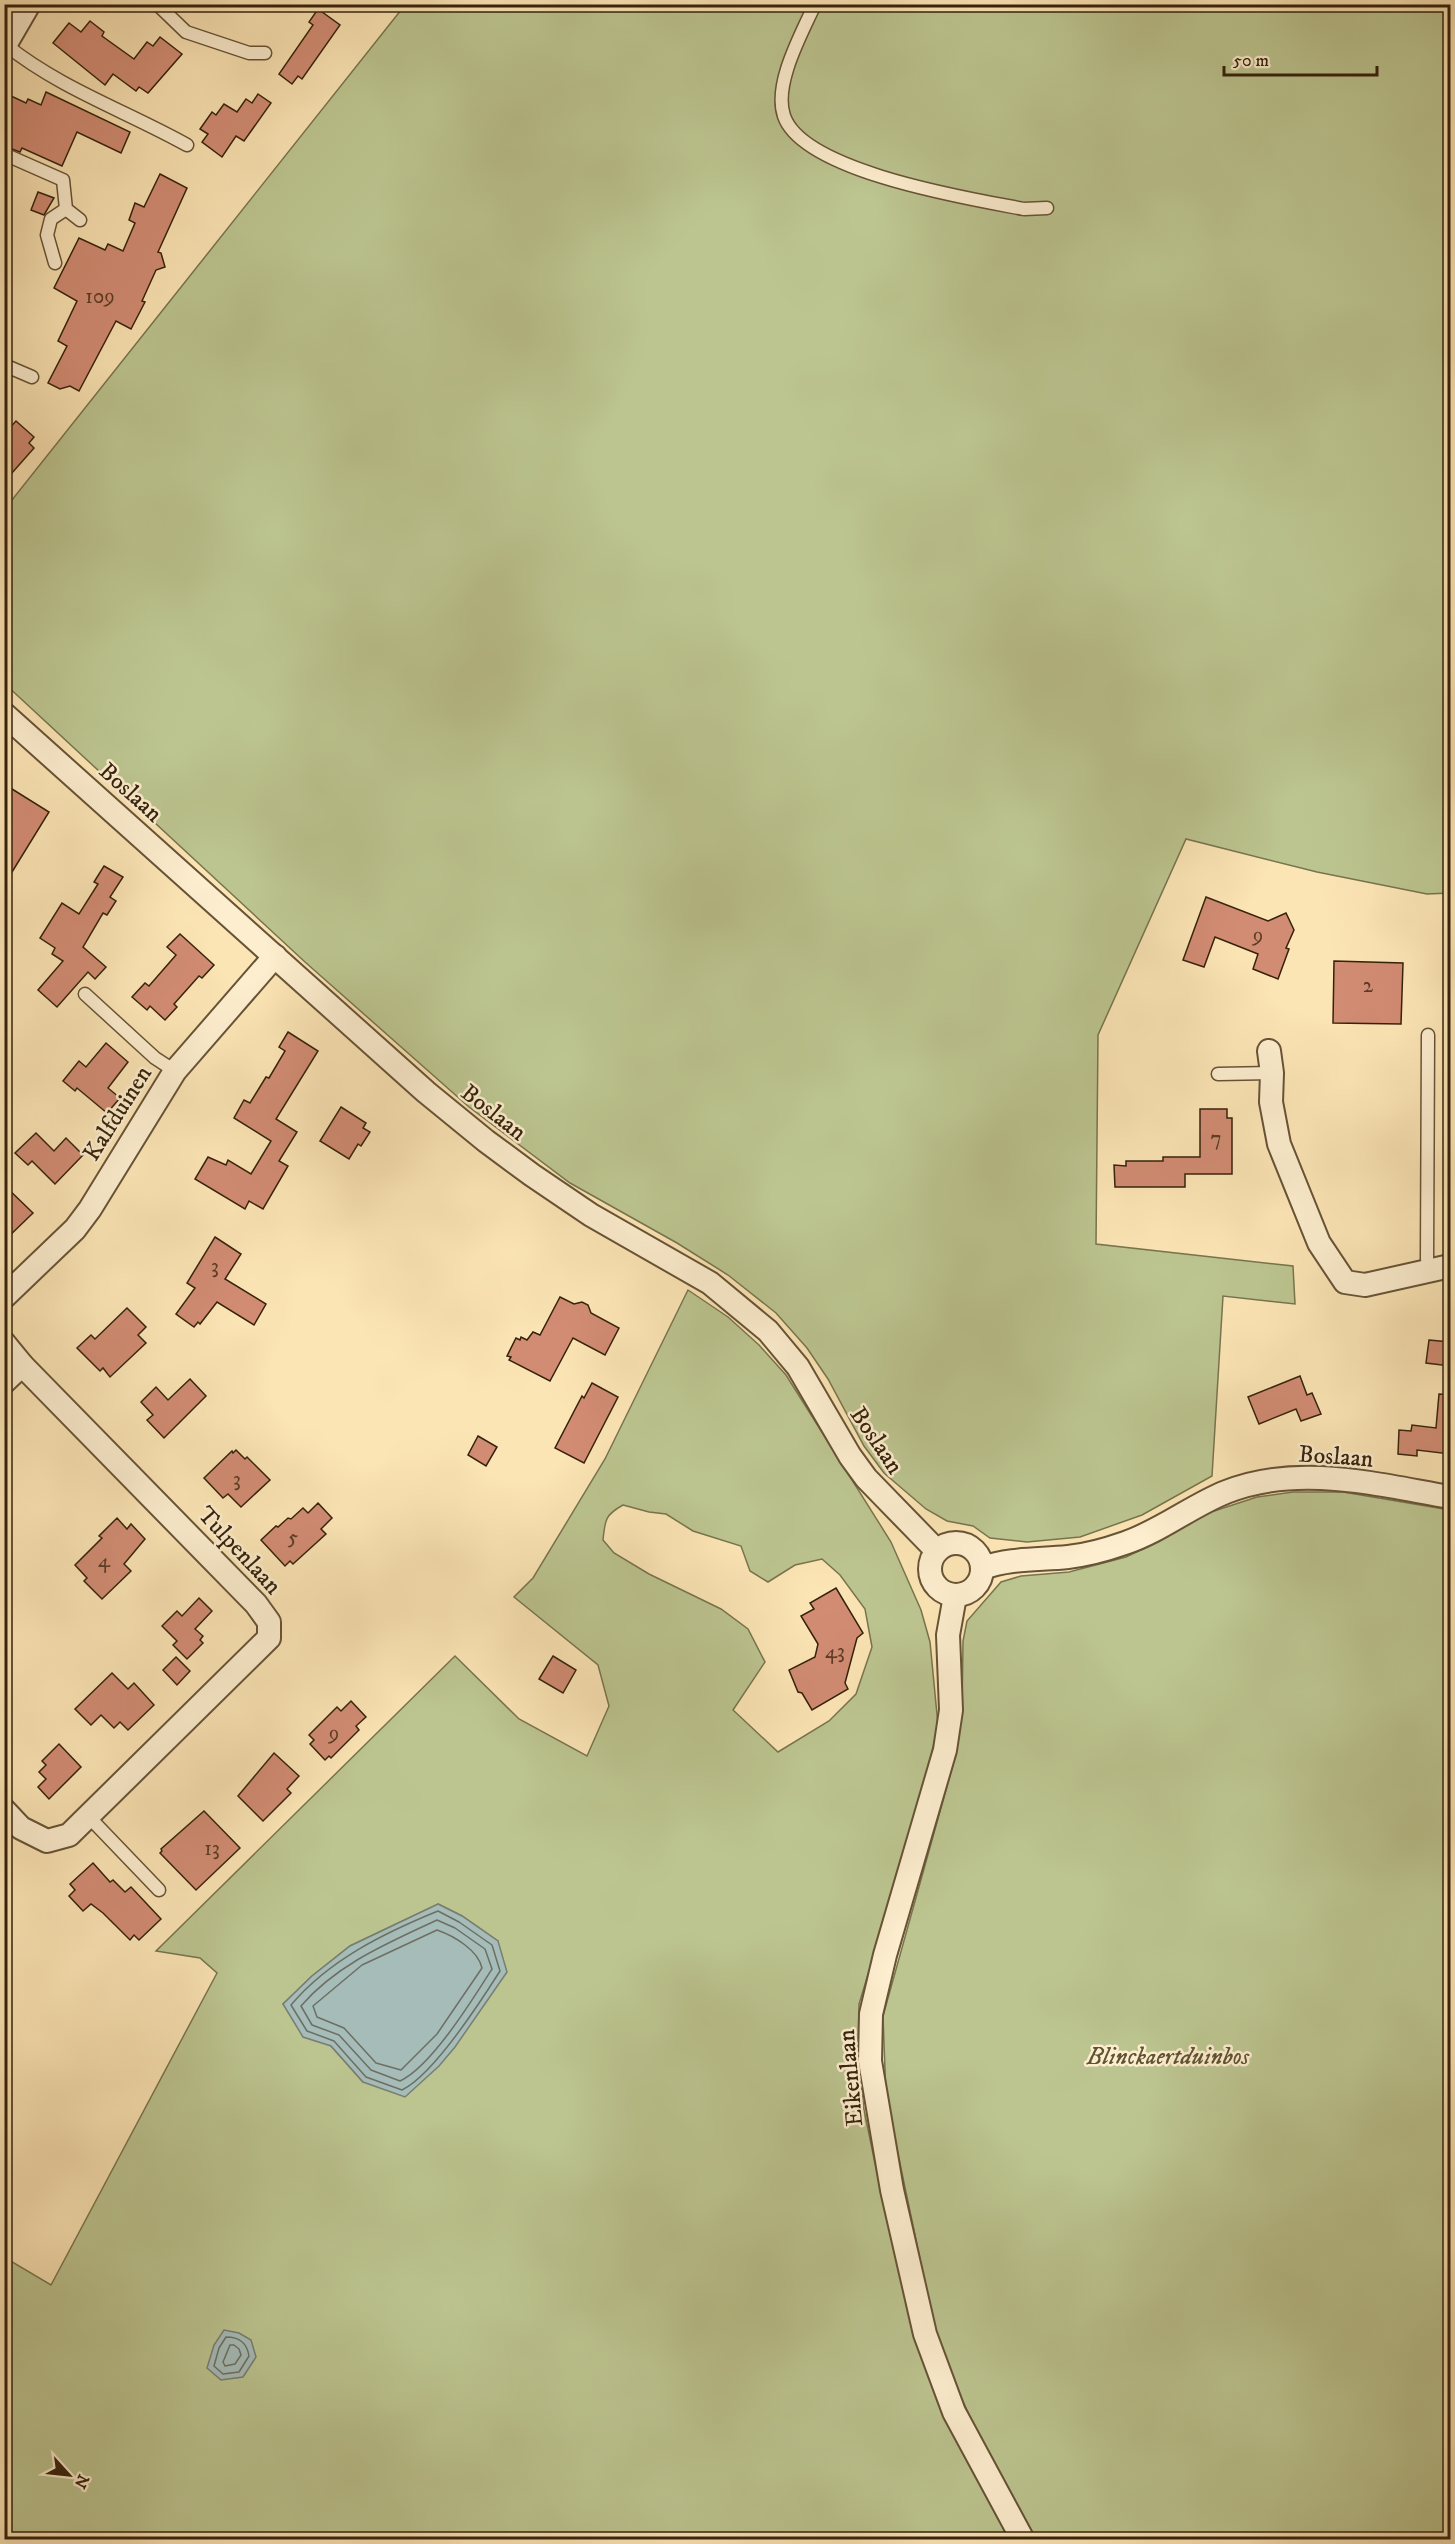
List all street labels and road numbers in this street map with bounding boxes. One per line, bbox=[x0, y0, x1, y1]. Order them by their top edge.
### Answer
street label: Boslaan bbox=[92, 756, 169, 829]
street label: Kalfduinen bbox=[77, 1060, 159, 1167]
street label: Boslaan bbox=[455, 1078, 533, 1148]
street label: Boslaan bbox=[843, 1401, 910, 1480]
street label: Boslaan bbox=[1297, 1439, 1375, 1475]
street label: Tulpenlaan bbox=[191, 1500, 288, 1601]
street label: Eikenlaan bbox=[832, 2028, 870, 2128]

